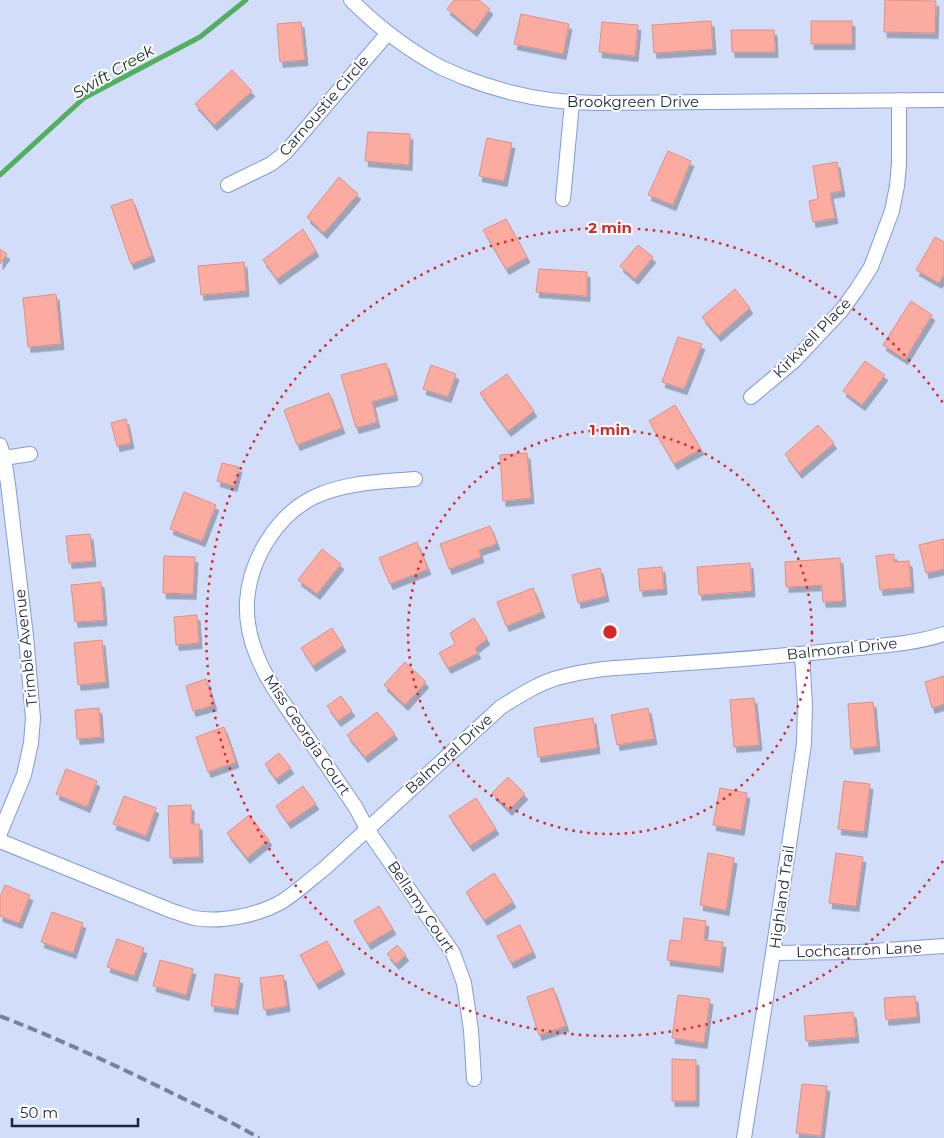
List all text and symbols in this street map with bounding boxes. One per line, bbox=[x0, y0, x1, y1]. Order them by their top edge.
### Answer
water label: Swift Creek bbox=[69, 40, 159, 102]
street label: Carnoustie Circle bbox=[275, 51, 373, 160]
street label: Brookgreen Drive bbox=[567, 92, 699, 111]
text: 2 min bbox=[588, 218, 632, 237]
street label: Kirkwell Place bbox=[769, 294, 855, 382]
text: 1 min bbox=[590, 420, 630, 439]
street label: Trimble Avenue bbox=[10, 588, 41, 708]
centre of rings bbox=[601, 623, 619, 641]
street label: Balmoral Drive bbox=[786, 633, 898, 664]
street label: Miss Georgia Court bbox=[260, 671, 355, 799]
street label: Balmoral Drive bbox=[401, 709, 496, 798]
street label: Highland Trail bbox=[765, 844, 798, 950]
street label: Bellamy Court bbox=[384, 857, 459, 956]
street label: Lochcarron Lane bbox=[796, 938, 922, 961]
scale bar bbox=[12, 1096, 139, 1128]
text: 50 m bbox=[20, 1103, 58, 1122]

